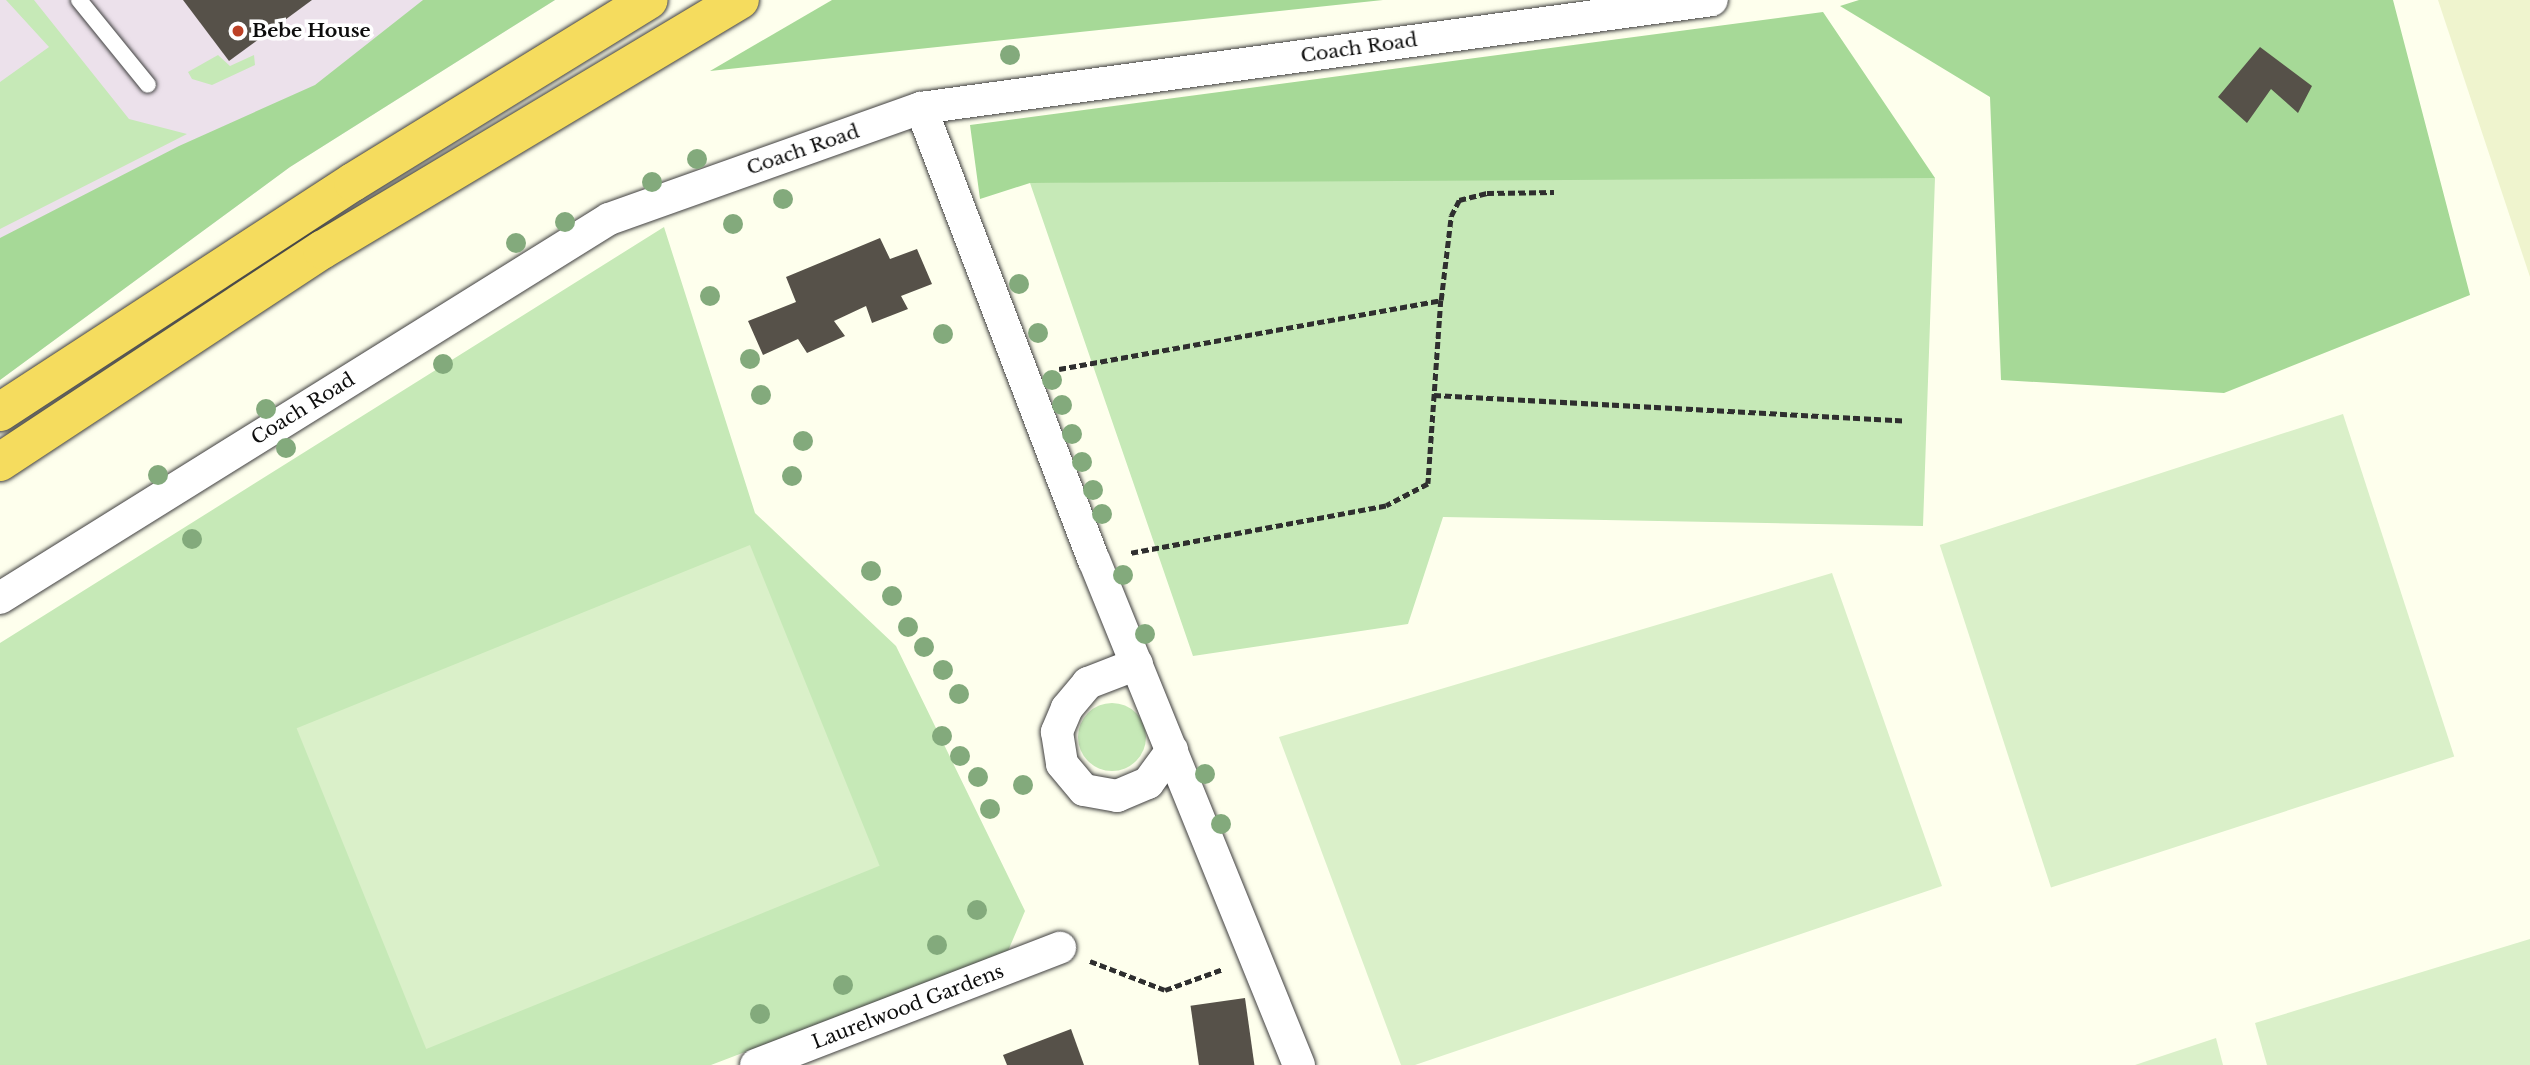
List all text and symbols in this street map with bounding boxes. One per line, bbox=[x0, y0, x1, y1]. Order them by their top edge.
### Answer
place label: Bebe House bbox=[252, 20, 371, 42]
marker: Bebe House bbox=[230, 23, 246, 39]
street label: Coach Road bbox=[1299, 29, 1419, 67]
street label: Coach Road bbox=[744, 120, 862, 180]
street label: Coach Road bbox=[247, 368, 359, 450]
street label: Laurelwood Gardens bbox=[809, 960, 1007, 1054]

